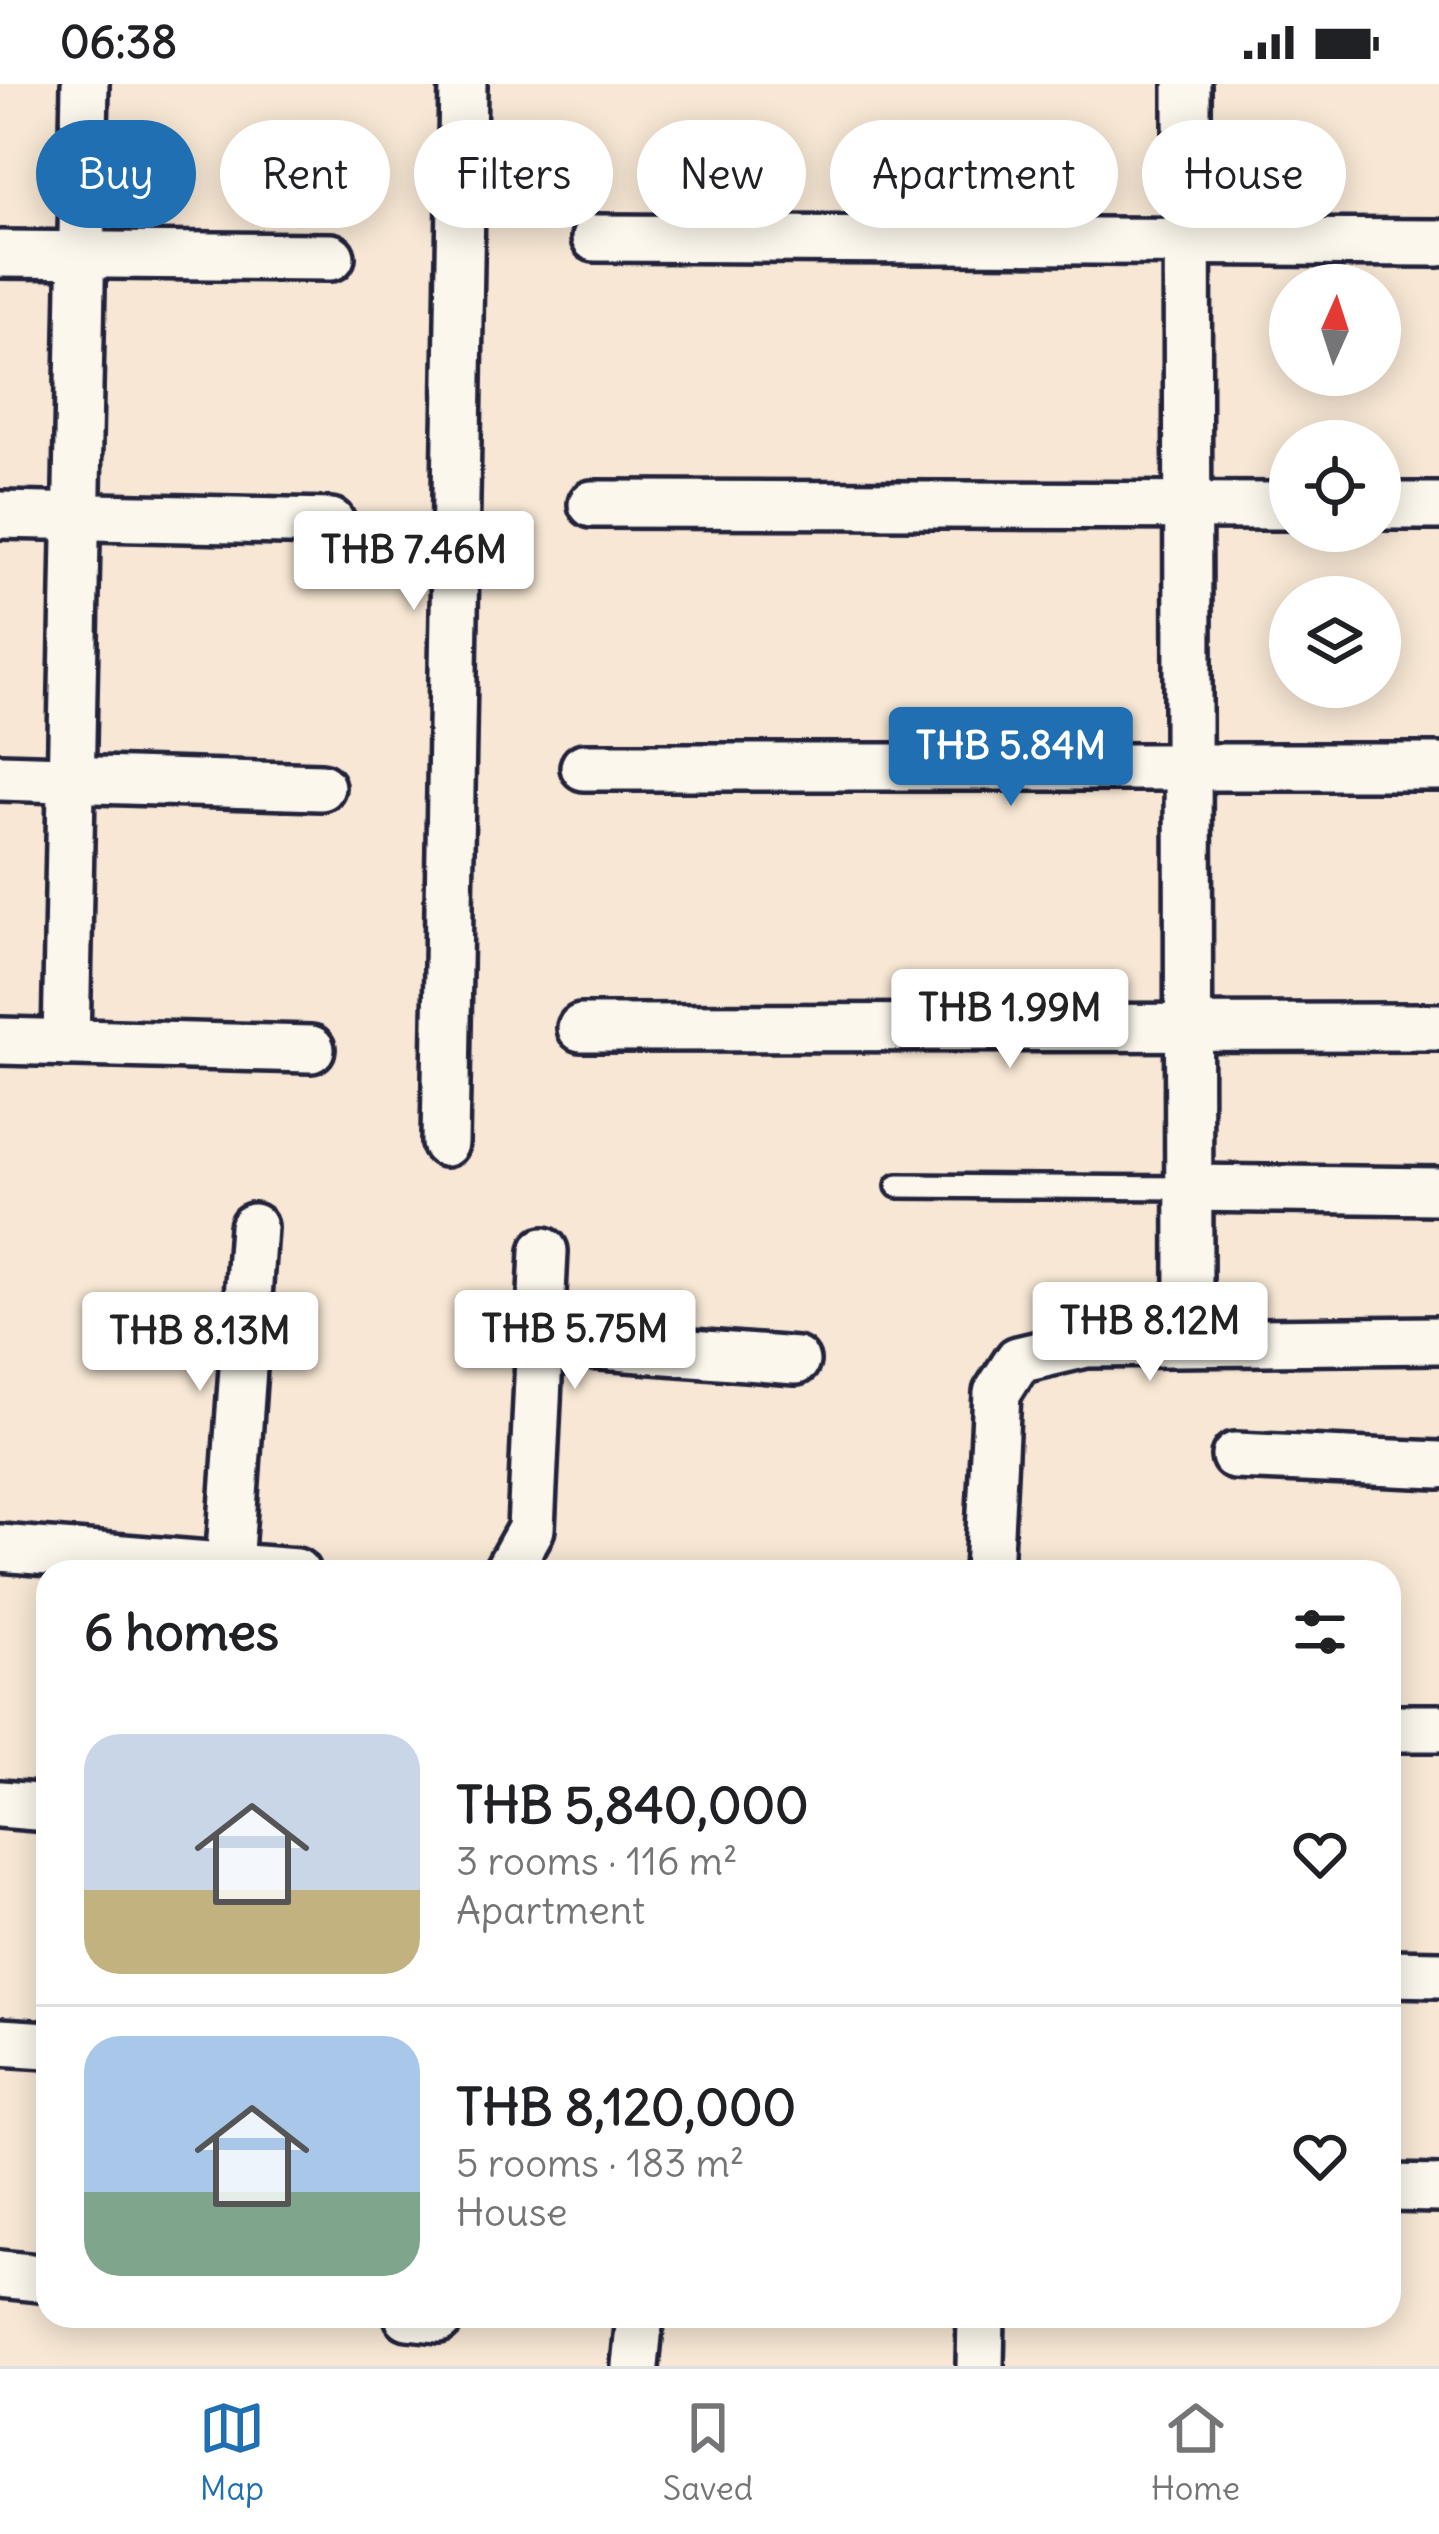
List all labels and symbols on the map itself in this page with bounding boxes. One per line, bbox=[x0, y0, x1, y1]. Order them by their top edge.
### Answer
north arrow bbox=[1269, 264, 1401, 396]
pin: THB 7.46M bbox=[277, 511, 551, 613]
pin: THB 5.84M bbox=[874, 707, 1148, 809]
pin: THB 1.99M bbox=[873, 969, 1147, 1071]
pin: THB 8.12M bbox=[1013, 1282, 1287, 1384]
pin: THB 5.75M bbox=[438, 1290, 712, 1392]
pin: THB 8.13M bbox=[63, 1292, 337, 1394]

